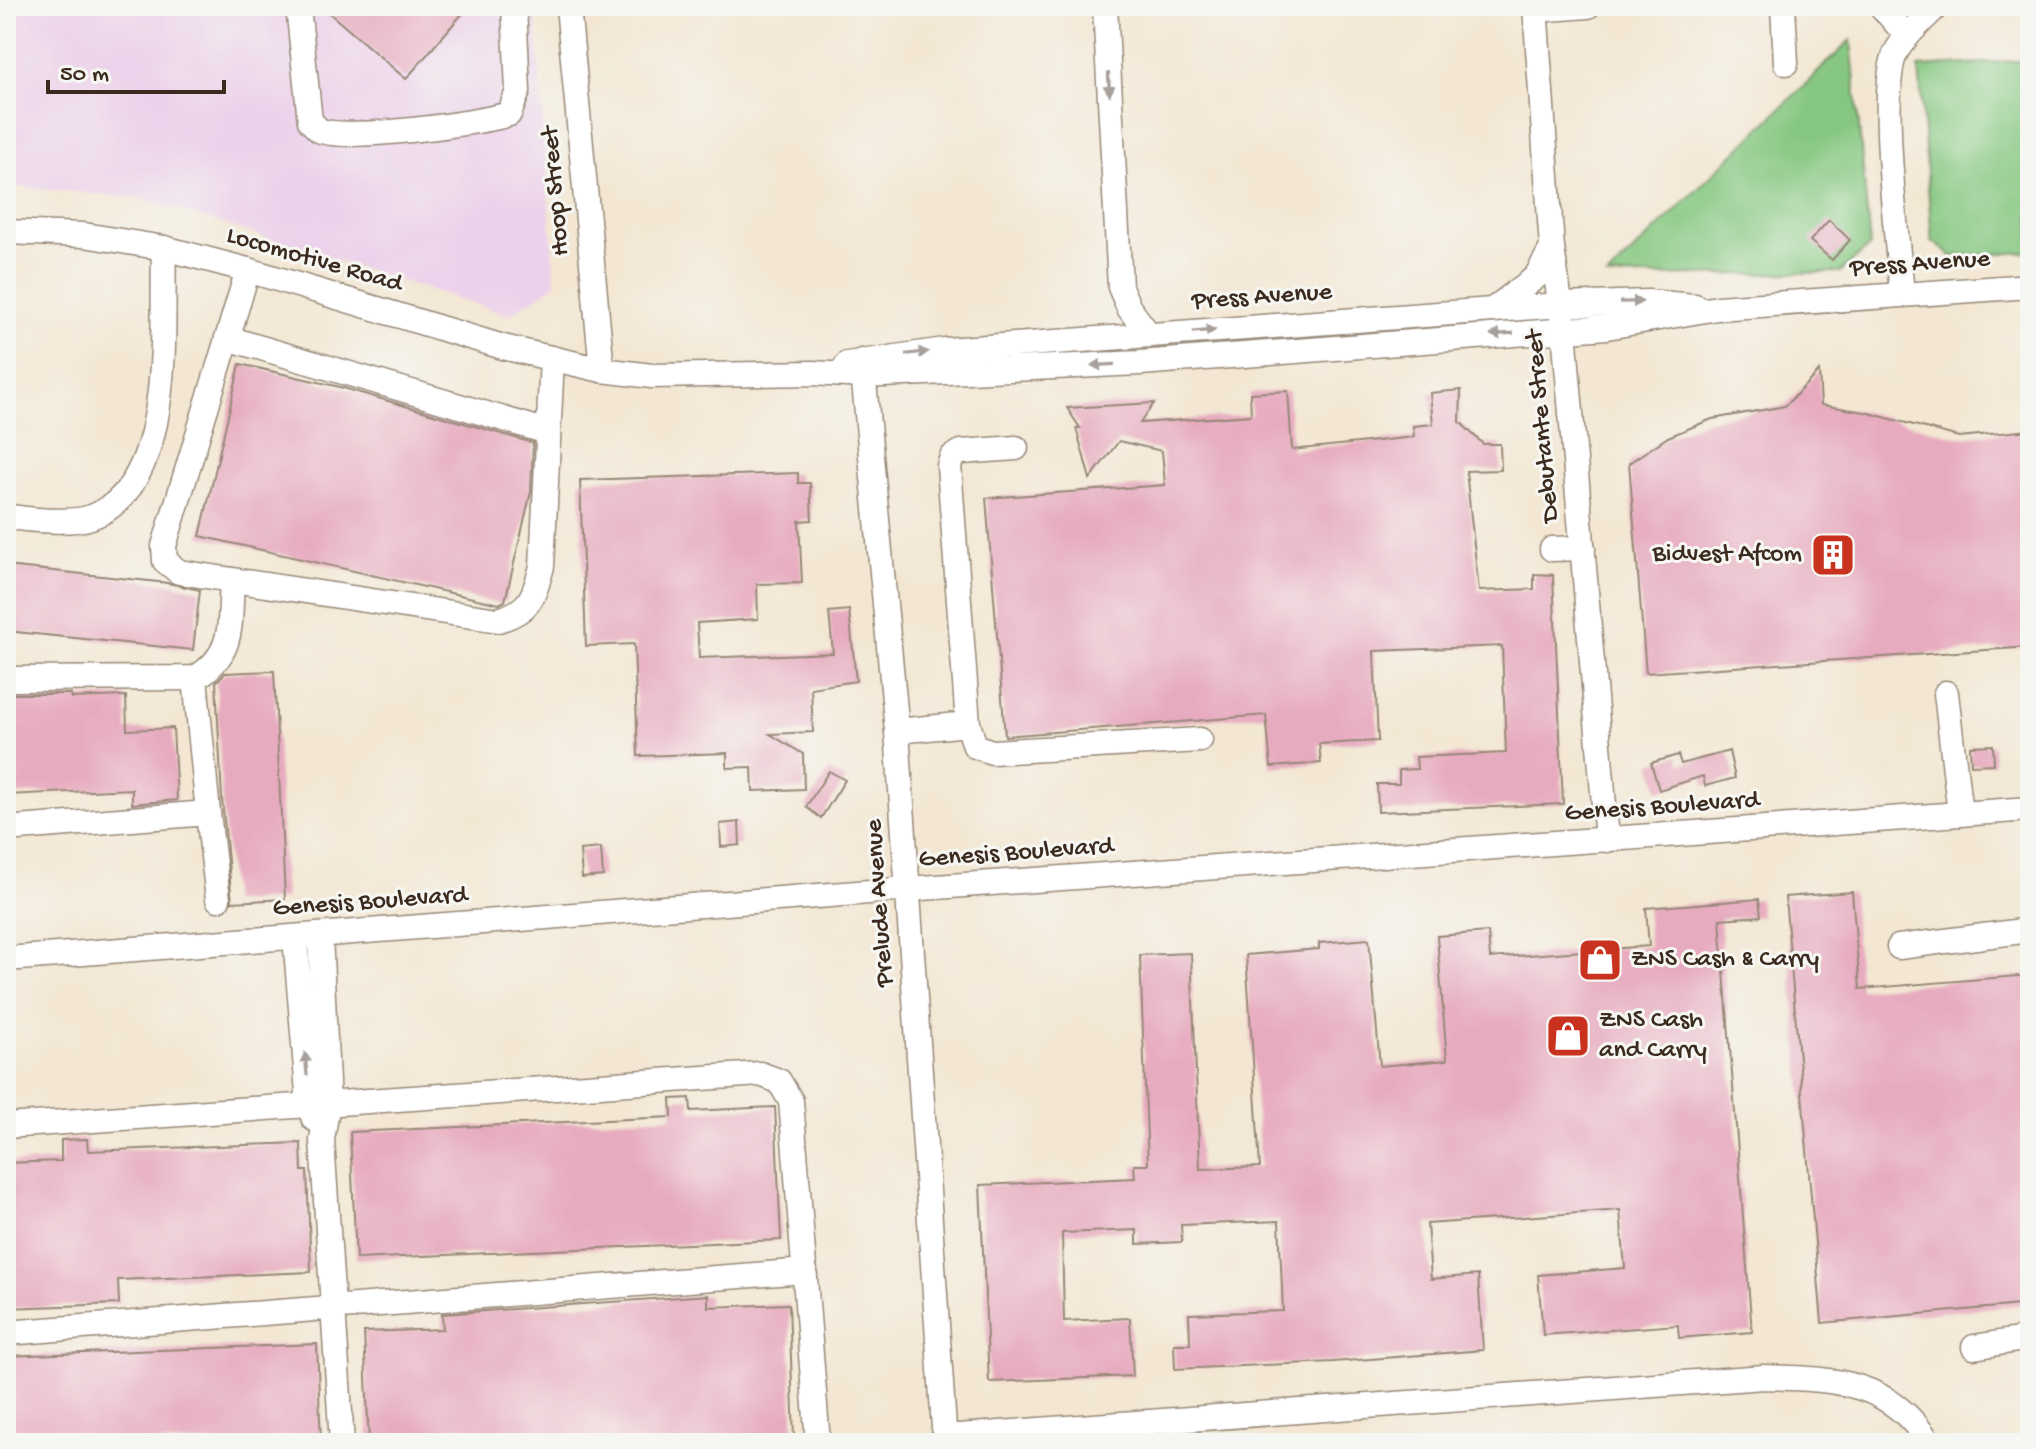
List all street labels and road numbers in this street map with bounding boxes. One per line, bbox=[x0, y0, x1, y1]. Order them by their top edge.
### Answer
street label: Hoop Street bbox=[536, 122, 578, 257]
street label: Locomotive Road bbox=[223, 221, 407, 301]
street label: Press Avenue bbox=[1848, 245, 1992, 285]
street label: Press Avenue bbox=[1190, 278, 1334, 318]
street label: Debutante Street bbox=[1520, 326, 1568, 526]
street label: Genesis Boulevard bbox=[1564, 786, 1762, 830]
street label: Prelude Avenue bbox=[860, 818, 902, 989]
street label: Genesis Boulevard bbox=[918, 832, 1116, 876]
street label: Genesis Boulevard bbox=[272, 881, 470, 925]

